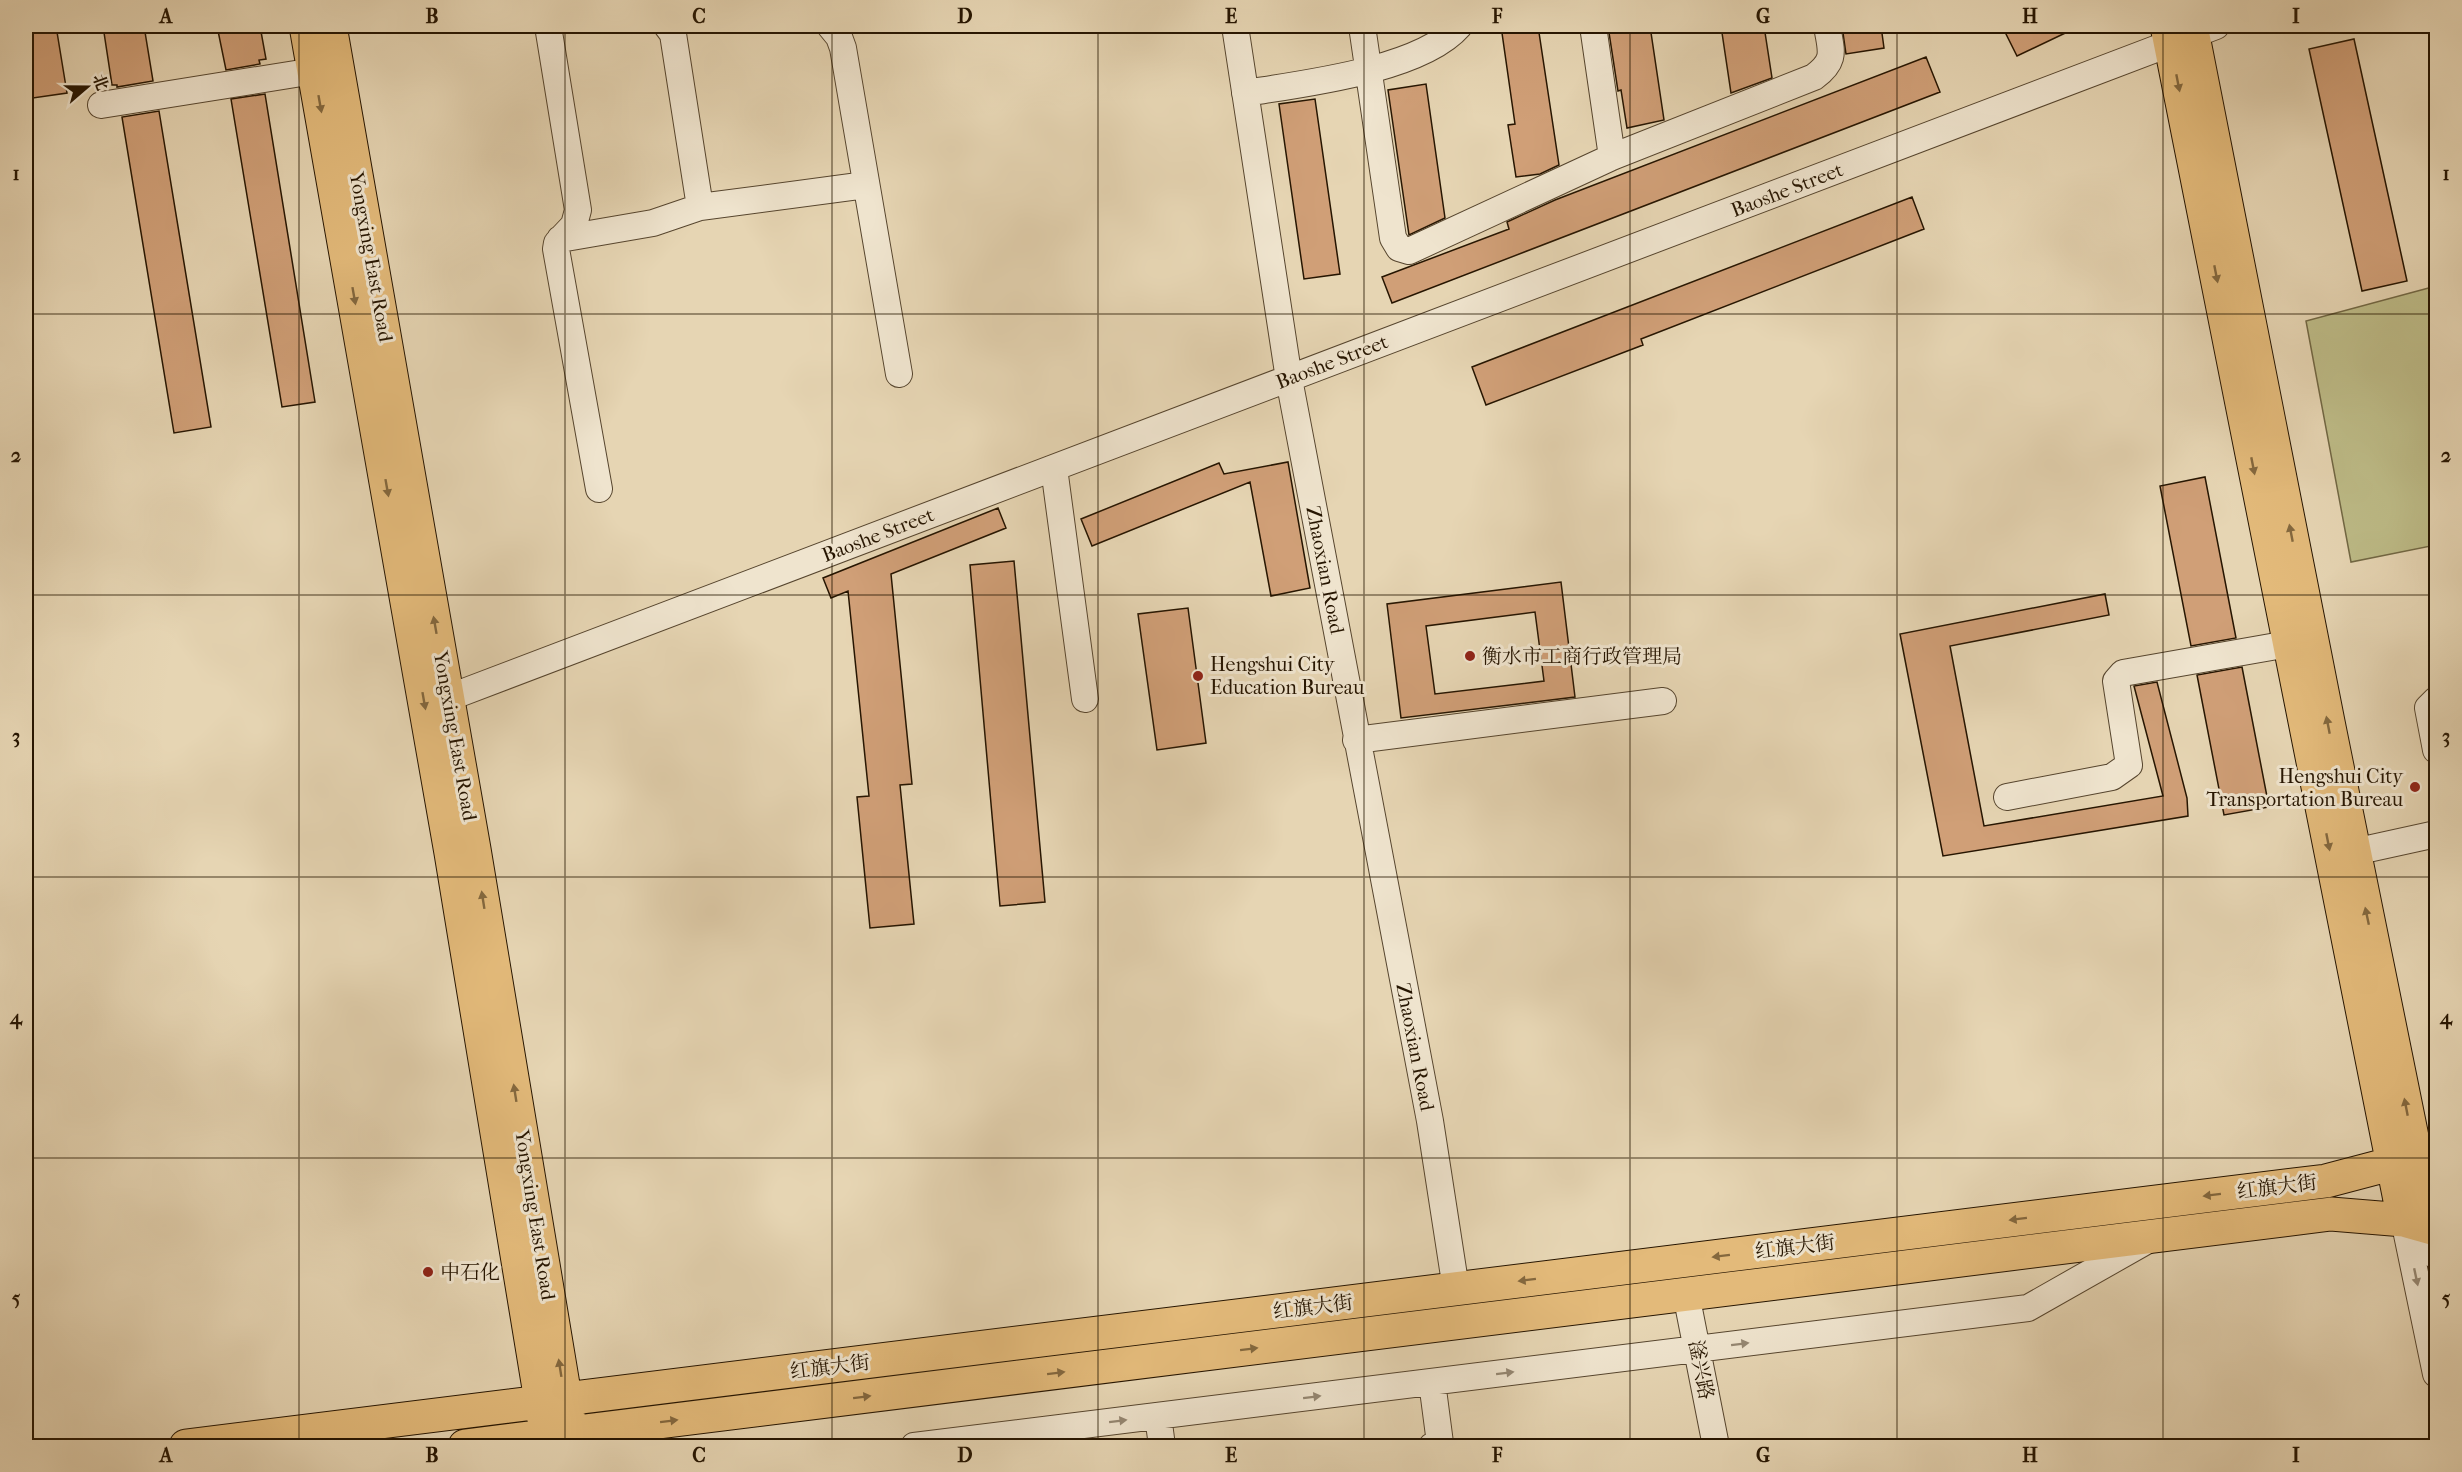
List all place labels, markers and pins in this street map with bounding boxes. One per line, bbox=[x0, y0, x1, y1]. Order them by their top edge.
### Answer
place label: 衡水市工商行政管理局 bbox=[1482, 645, 1682, 668]
marker: 衡水市工商行政管理局 bbox=[1463, 649, 1477, 663]
place label: Hengshui City Education Bureau bbox=[1210, 653, 1365, 699]
marker: Hengshui City Education Bureau bbox=[1191, 669, 1205, 683]
place label: Hengshui City Transportation Bureau bbox=[2206, 765, 2404, 811]
marker: Hengshui City Transportation Bureau bbox=[2408, 780, 2422, 794]
place label: 中石化 bbox=[440, 1261, 500, 1284]
marker: 中石化 bbox=[421, 1265, 435, 1279]

